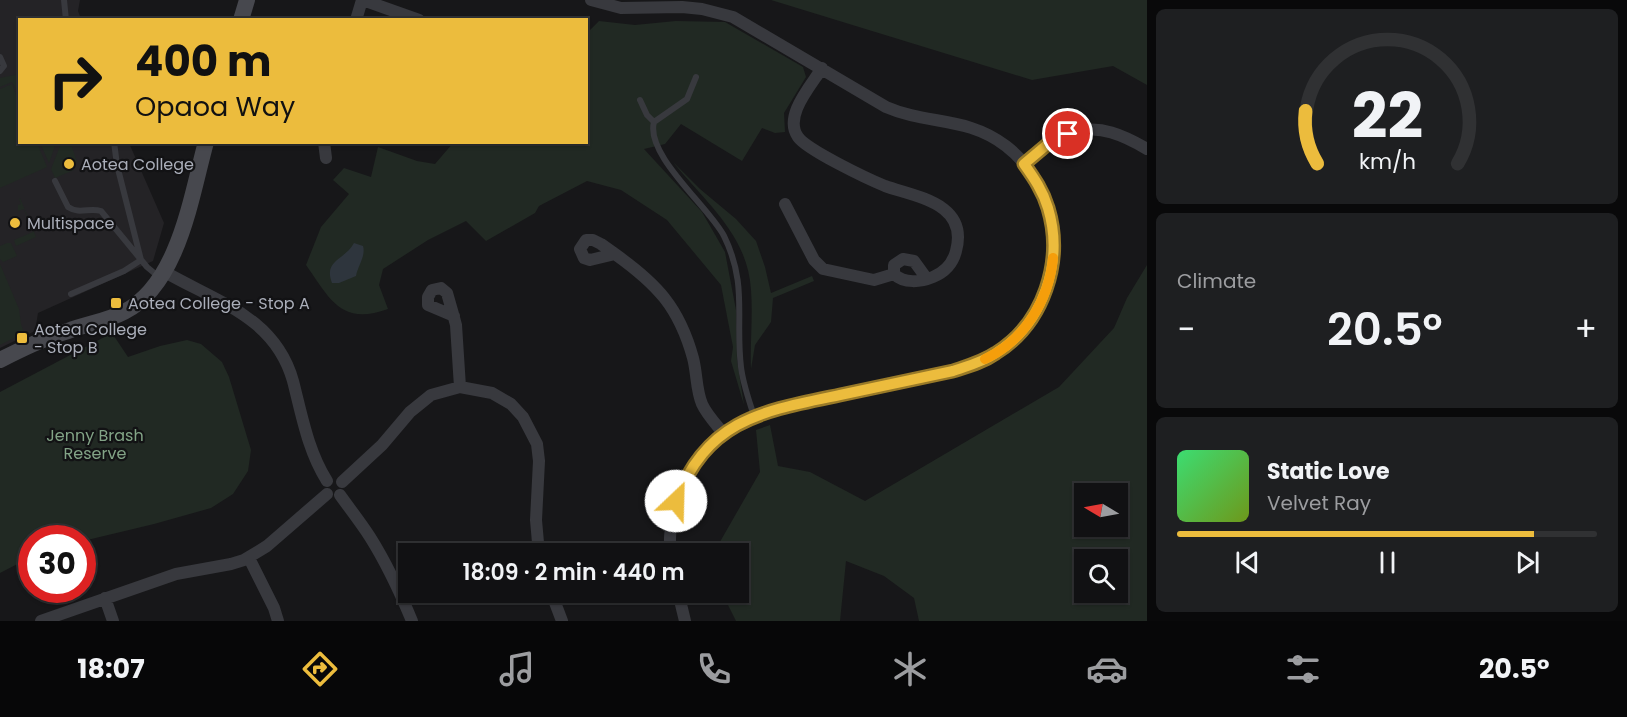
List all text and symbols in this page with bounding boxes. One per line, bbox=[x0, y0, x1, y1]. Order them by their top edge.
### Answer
text: 400 m bbox=[135, 32, 272, 91]
icon: right bbox=[36, 42, 114, 120]
text: 22 bbox=[1351, 72, 1423, 160]
text: Opaoa Way bbox=[135, 88, 295, 125]
pin bbox=[1042, 108, 1093, 159]
icon: arrive bbox=[1051, 117, 1084, 150]
text: km/h bbox=[1358, 146, 1416, 177]
place label: Aotea College bbox=[81, 153, 194, 176]
marker: Aotea College bbox=[62, 157, 76, 171]
place label: Multispace bbox=[27, 212, 114, 235]
marker: Multispace bbox=[8, 216, 22, 230]
text: Climate bbox=[1177, 267, 1256, 295]
place label: Aotea College - Stop A bbox=[128, 292, 310, 315]
marker: Aotea College - Stop A bbox=[109, 296, 123, 310]
text: 20.5° bbox=[1327, 298, 1443, 361]
text: − bbox=[1177, 306, 1195, 353]
text: + bbox=[1574, 306, 1597, 353]
place label: Aotea College - Stop B bbox=[34, 318, 147, 359]
marker: Aotea College - Stop B bbox=[15, 331, 29, 345]
park label: Jenny Brash Reserve bbox=[46, 424, 144, 465]
text: Static Love bbox=[1267, 456, 1390, 487]
position arrow bbox=[644, 469, 708, 533]
north arrow bbox=[1074, 483, 1128, 537]
map controls bbox=[1074, 483, 1128, 603]
text: Velvet Ray bbox=[1267, 489, 1371, 517]
speed limit sign: 30 bbox=[18, 525, 96, 603]
icon: previous bbox=[1231, 546, 1264, 579]
icon: pause bbox=[1371, 546, 1404, 579]
icon: next bbox=[1511, 546, 1544, 579]
button: search bbox=[1074, 549, 1128, 603]
text: 18:09 · 2 min · 440 m bbox=[463, 557, 684, 588]
icon: directions bbox=[299, 648, 341, 690]
icon: music bbox=[496, 648, 538, 690]
icon: phone bbox=[693, 648, 735, 690]
icon: climate bbox=[889, 648, 931, 690]
icon: car bbox=[1086, 648, 1128, 690]
icon: filters bbox=[1282, 648, 1324, 690]
text: 18:07 bbox=[77, 650, 145, 687]
text: 20.5° bbox=[1479, 650, 1550, 687]

